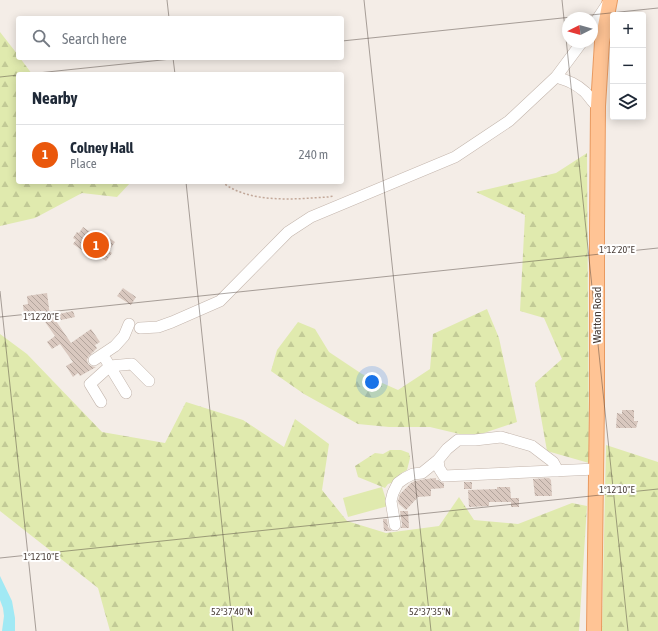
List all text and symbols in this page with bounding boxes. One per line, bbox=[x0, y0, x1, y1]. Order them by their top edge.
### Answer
north arrow bbox=[562, 12, 598, 48]
map controls bbox=[610, 12, 646, 120]
button: + bbox=[610, 12, 646, 48]
search box bbox=[16, 16, 344, 60]
icon: search bbox=[30, 27, 52, 49]
text: Search here bbox=[62, 30, 127, 47]
button: − bbox=[610, 48, 646, 84]
button: layers bbox=[610, 84, 646, 120]
text: Nearby bbox=[32, 88, 78, 108]
text: Colney Hall bbox=[70, 139, 134, 156]
text: 1 bbox=[42, 147, 48, 162]
text: 240 m bbox=[299, 147, 328, 162]
text: Place bbox=[70, 156, 97, 171]
pin: 1 bbox=[83, 230, 109, 260]
text: 1°12'20"E bbox=[599, 244, 635, 255]
street label: Watton Road bbox=[590, 287, 604, 343]
text: 1°12'20"E bbox=[23, 311, 59, 322]
your location bbox=[362, 372, 382, 392]
text: 1°12'10"E bbox=[599, 484, 635, 495]
text: 1°12'10"E bbox=[23, 551, 59, 562]
text: 52°37'40"N bbox=[211, 606, 253, 617]
text: 52°37'35"N bbox=[409, 606, 451, 617]

